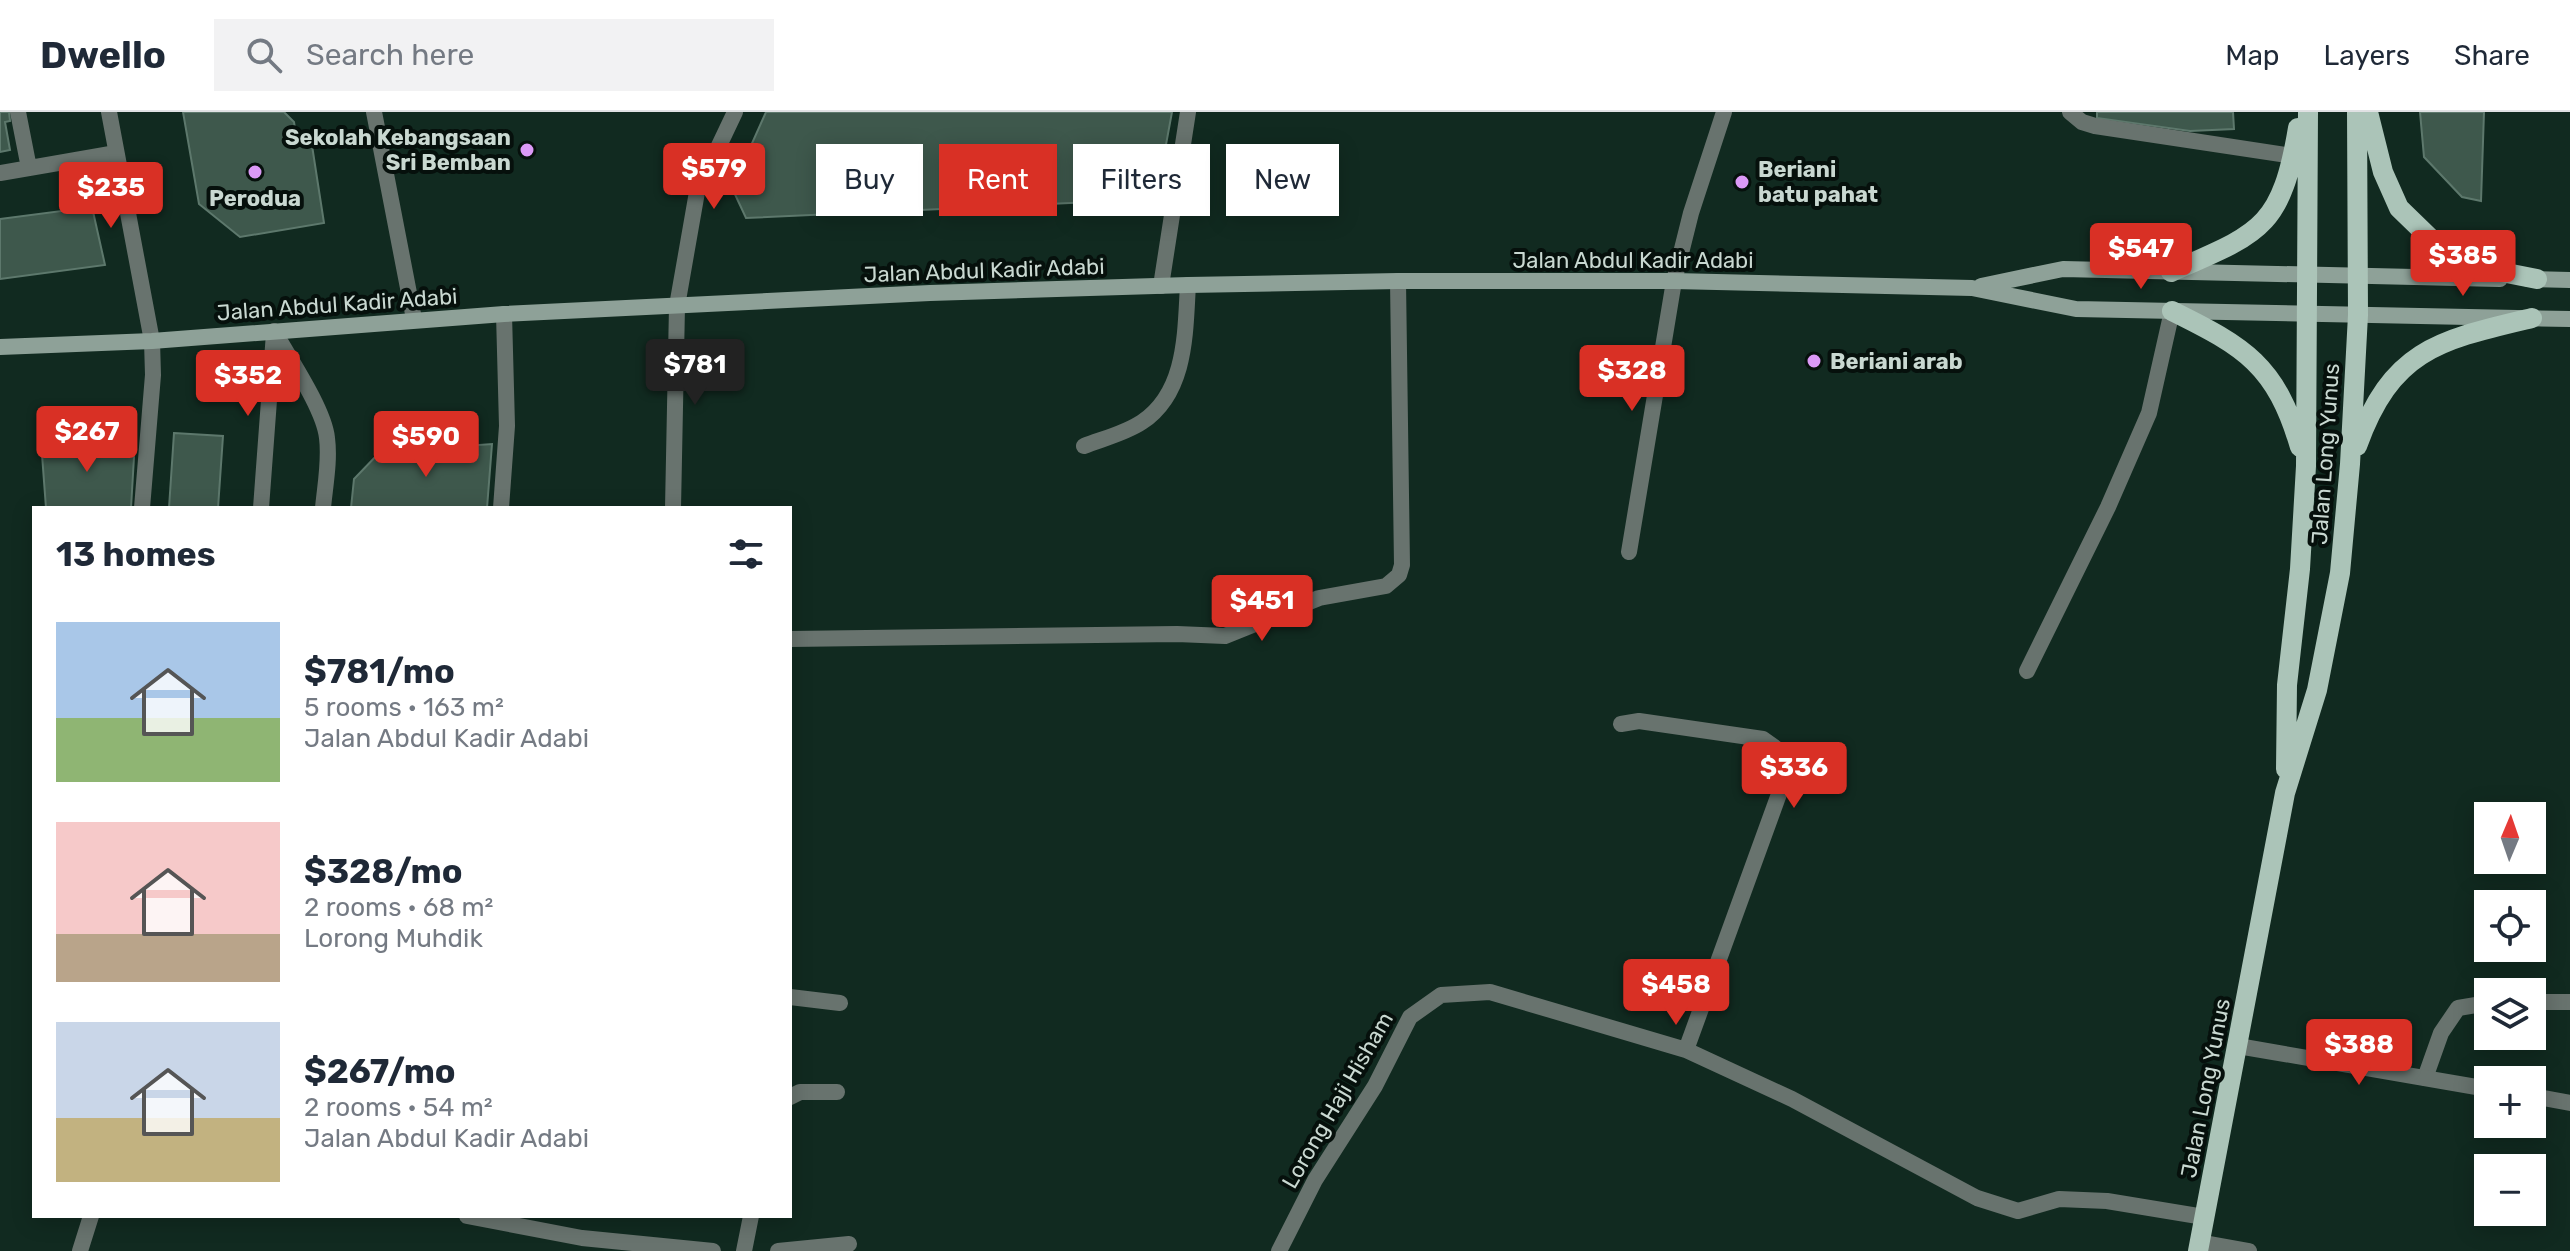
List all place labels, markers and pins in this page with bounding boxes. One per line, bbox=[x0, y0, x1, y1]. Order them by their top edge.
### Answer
place label: Sekolah Kebangsaan Sri Bemban bbox=[285, 124, 511, 176]
marker: Sekolah Kebangsaan Sri Bemban bbox=[518, 141, 536, 159]
pin: $579 bbox=[667, 143, 761, 211]
place label: Beriani batu pahat bbox=[1758, 156, 1878, 208]
pin: $235 bbox=[64, 162, 158, 230]
marker: Perodua bbox=[246, 163, 264, 181]
marker: Beriani batu pahat bbox=[1733, 173, 1751, 191]
place label: Perodua bbox=[209, 185, 301, 212]
pin: $547 bbox=[2094, 223, 2188, 291]
pin: $385 bbox=[2416, 230, 2510, 298]
pin: $781 bbox=[648, 339, 742, 407]
pin: $328 bbox=[1585, 345, 1679, 413]
place label: Beriani arab bbox=[1830, 348, 1963, 375]
pin: $352 bbox=[201, 350, 295, 418]
marker: Beriani arab bbox=[1805, 352, 1823, 370]
pin: $267 bbox=[40, 406, 134, 474]
pin: $590 bbox=[379, 411, 473, 479]
pin: $451 bbox=[1215, 575, 1309, 643]
pin: $336 bbox=[1747, 742, 1841, 810]
pin: $458 bbox=[1629, 959, 1723, 1027]
pin: $388 bbox=[2312, 1019, 2406, 1087]

